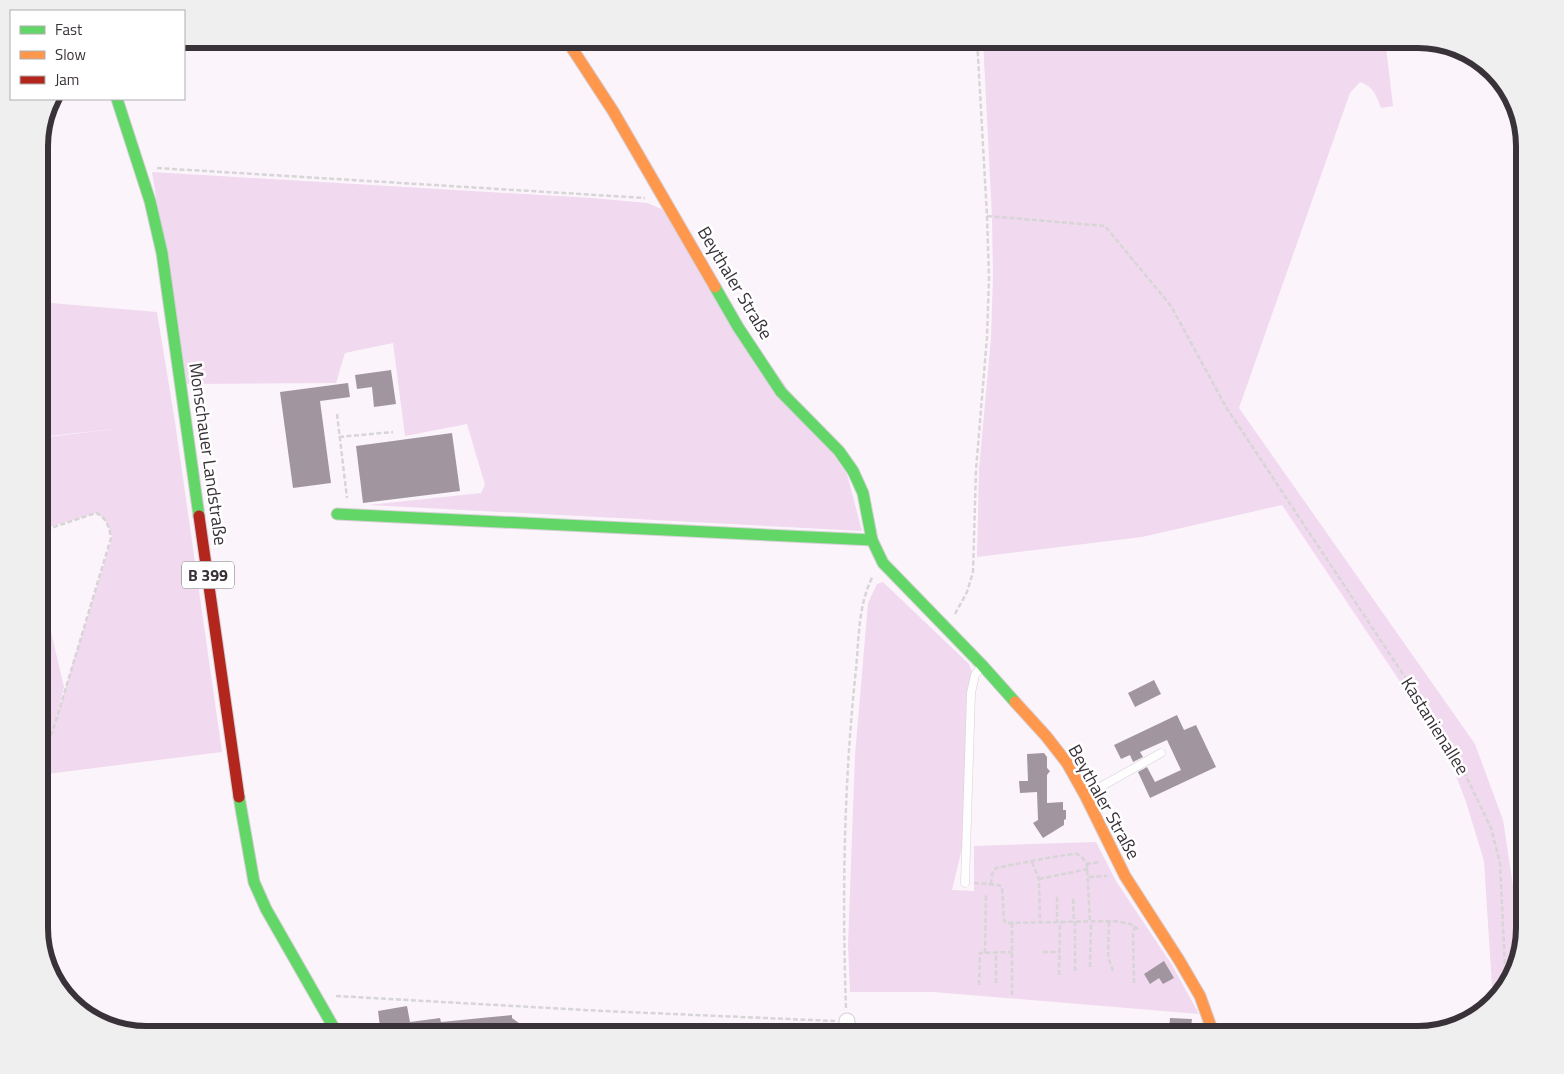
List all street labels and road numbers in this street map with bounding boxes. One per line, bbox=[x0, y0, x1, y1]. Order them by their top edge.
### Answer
street label: Beythaler Straße bbox=[691, 221, 780, 344]
street label: Monschauer Landstraße bbox=[182, 361, 235, 547]
road number: B 399 bbox=[182, 562, 234, 588]
street label: Kastanienallee bbox=[1395, 672, 1476, 780]
street label: Beythaler Straße bbox=[1062, 739, 1147, 864]

